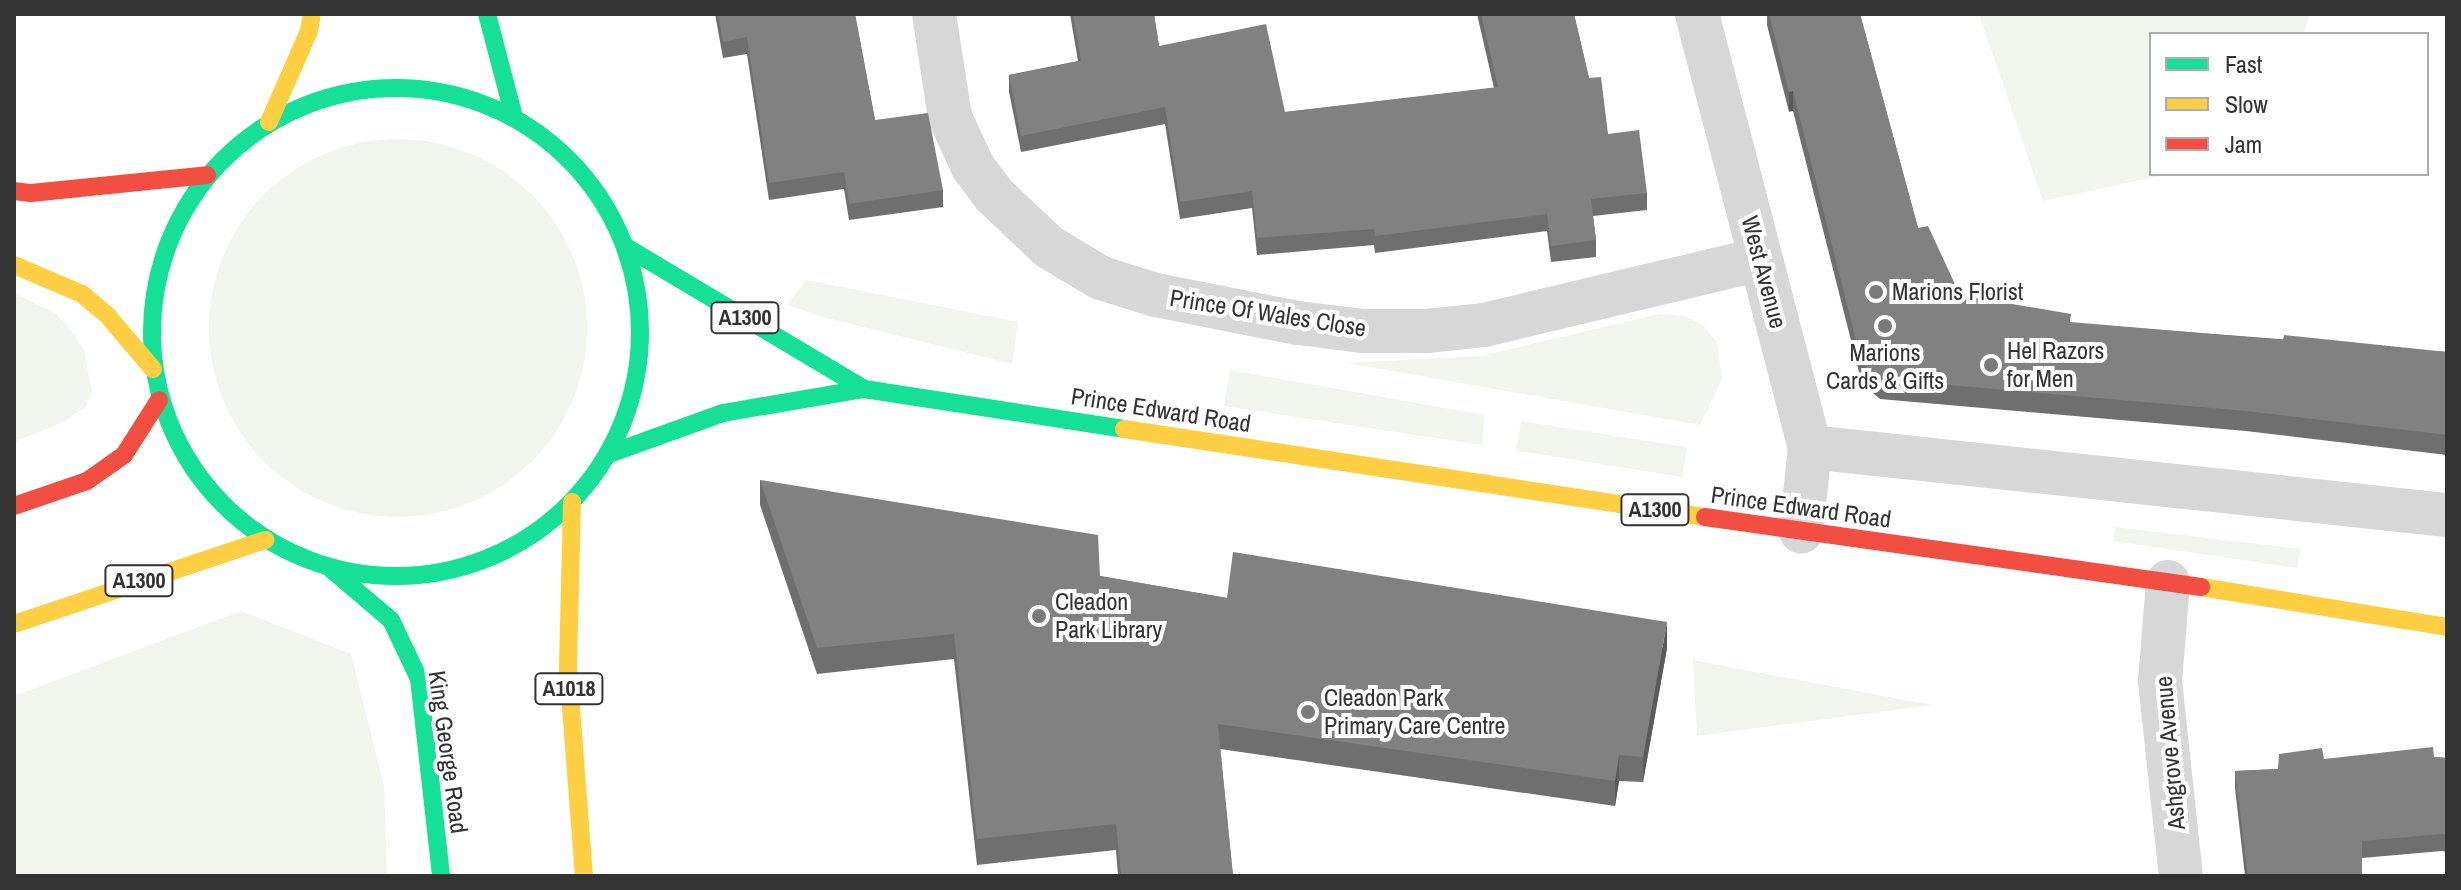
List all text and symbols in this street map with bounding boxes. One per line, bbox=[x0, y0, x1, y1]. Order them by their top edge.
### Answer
legend bbox=[2149, 32, 2429, 176]
text: Fast bbox=[2225, 48, 2262, 80]
text: Slow bbox=[2225, 88, 2268, 120]
text: Jam bbox=[2225, 128, 2262, 160]
street label: West Avenue bbox=[1735, 212, 1793, 332]
place label: Marions Florist bbox=[1892, 278, 2023, 306]
street label: Prince Of Wales Close bbox=[1168, 283, 1368, 343]
marker: Marions Florist bbox=[1867, 283, 1885, 301]
road number: A1300 bbox=[709, 300, 781, 336]
marker: Marions Cards & Gifts bbox=[1876, 317, 1894, 335]
place label: Hel Razors for Men bbox=[2007, 337, 2104, 393]
place label: Marions Cards & Gifts bbox=[1826, 339, 1944, 395]
marker: Hel Razors for Men bbox=[1982, 356, 2000, 374]
street label: Prince Edward Road bbox=[1069, 382, 1253, 438]
street label: Prince Edward Road bbox=[1709, 480, 1893, 534]
road number: A1300 bbox=[1619, 492, 1691, 528]
road number: A1300 bbox=[103, 563, 175, 599]
place label: Cleadon Park Library bbox=[1055, 588, 1162, 644]
marker: Cleadon Park Library bbox=[1030, 607, 1048, 625]
street label: King George Road bbox=[422, 669, 474, 835]
road number: A1018 bbox=[533, 671, 605, 707]
street label: Ashgrove Avenue bbox=[2149, 675, 2191, 831]
place label: Cleadon Park Primary Care Centre bbox=[1324, 684, 1506, 740]
marker: Cleadon Park Primary Care Centre bbox=[1299, 703, 1317, 721]

